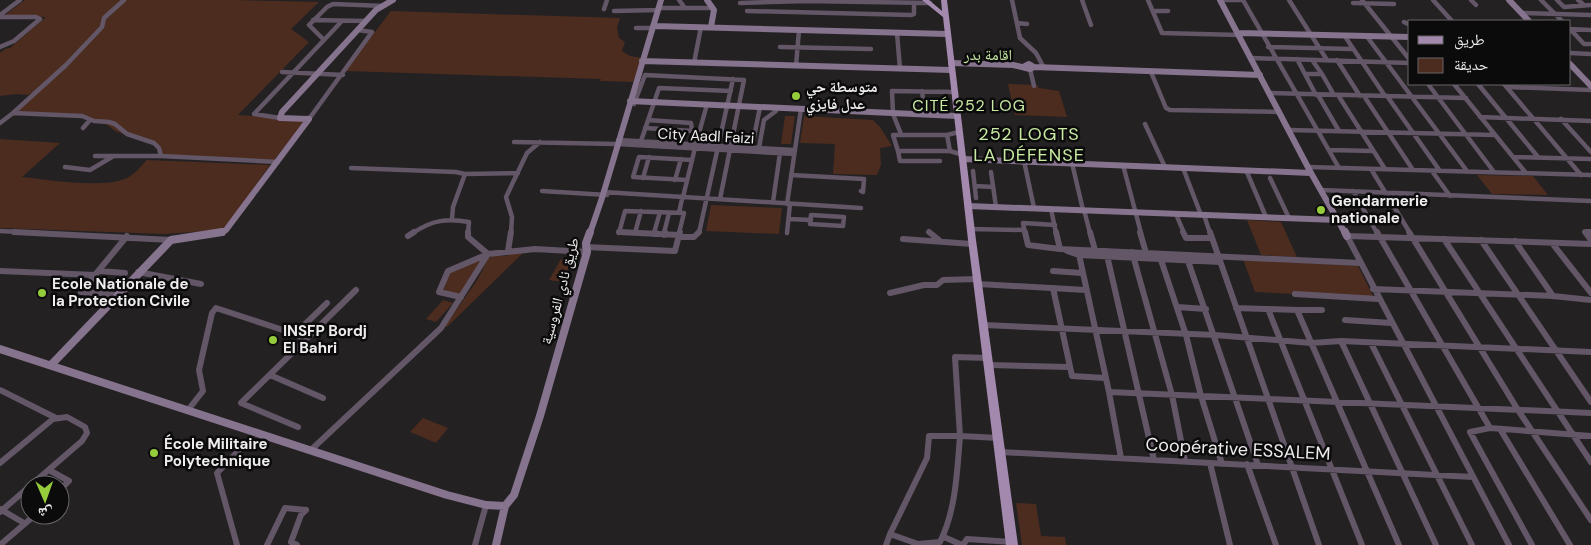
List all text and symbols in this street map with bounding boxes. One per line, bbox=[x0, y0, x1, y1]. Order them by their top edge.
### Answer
legend bbox=[1408, 20, 1571, 85]
text: طريق bbox=[1454, 30, 1485, 50]
district label: اقامة بدر bbox=[963, 45, 1012, 65]
text: حديقة bbox=[1454, 55, 1489, 75]
place label: متوسطة حي عدل فايزي bbox=[806, 77, 878, 116]
marker: متوسطة حي عدل فايزي bbox=[790, 90, 802, 102]
district label: CITÉ 252 LOG bbox=[912, 95, 1026, 116]
district label: 252 LOGTS LA DÉFENSE bbox=[973, 122, 1085, 167]
street label: City Aadl Faizi bbox=[657, 123, 755, 149]
place label: Gendarmerie nationale bbox=[1331, 191, 1428, 228]
marker: Gendarmerie nationale bbox=[1315, 204, 1327, 216]
street label: طريق نادي الفروسية bbox=[536, 235, 586, 347]
place label: Ecole Nationale de la Protection Civile bbox=[52, 274, 190, 311]
marker: Ecole Nationale de la Protection Civile bbox=[36, 287, 48, 299]
place label: INSFP Bordj El Bahri bbox=[283, 321, 367, 358]
marker: INSFP Bordj El Bahri bbox=[267, 334, 279, 346]
street label: Coopérative ESSALEM bbox=[1145, 432, 1331, 466]
place label: École Militaire Polytechnique bbox=[164, 434, 270, 471]
marker: École Militaire Polytechnique bbox=[148, 447, 160, 459]
north arrow bbox=[20, 475, 70, 525]
text: ش bbox=[38, 504, 53, 522]

